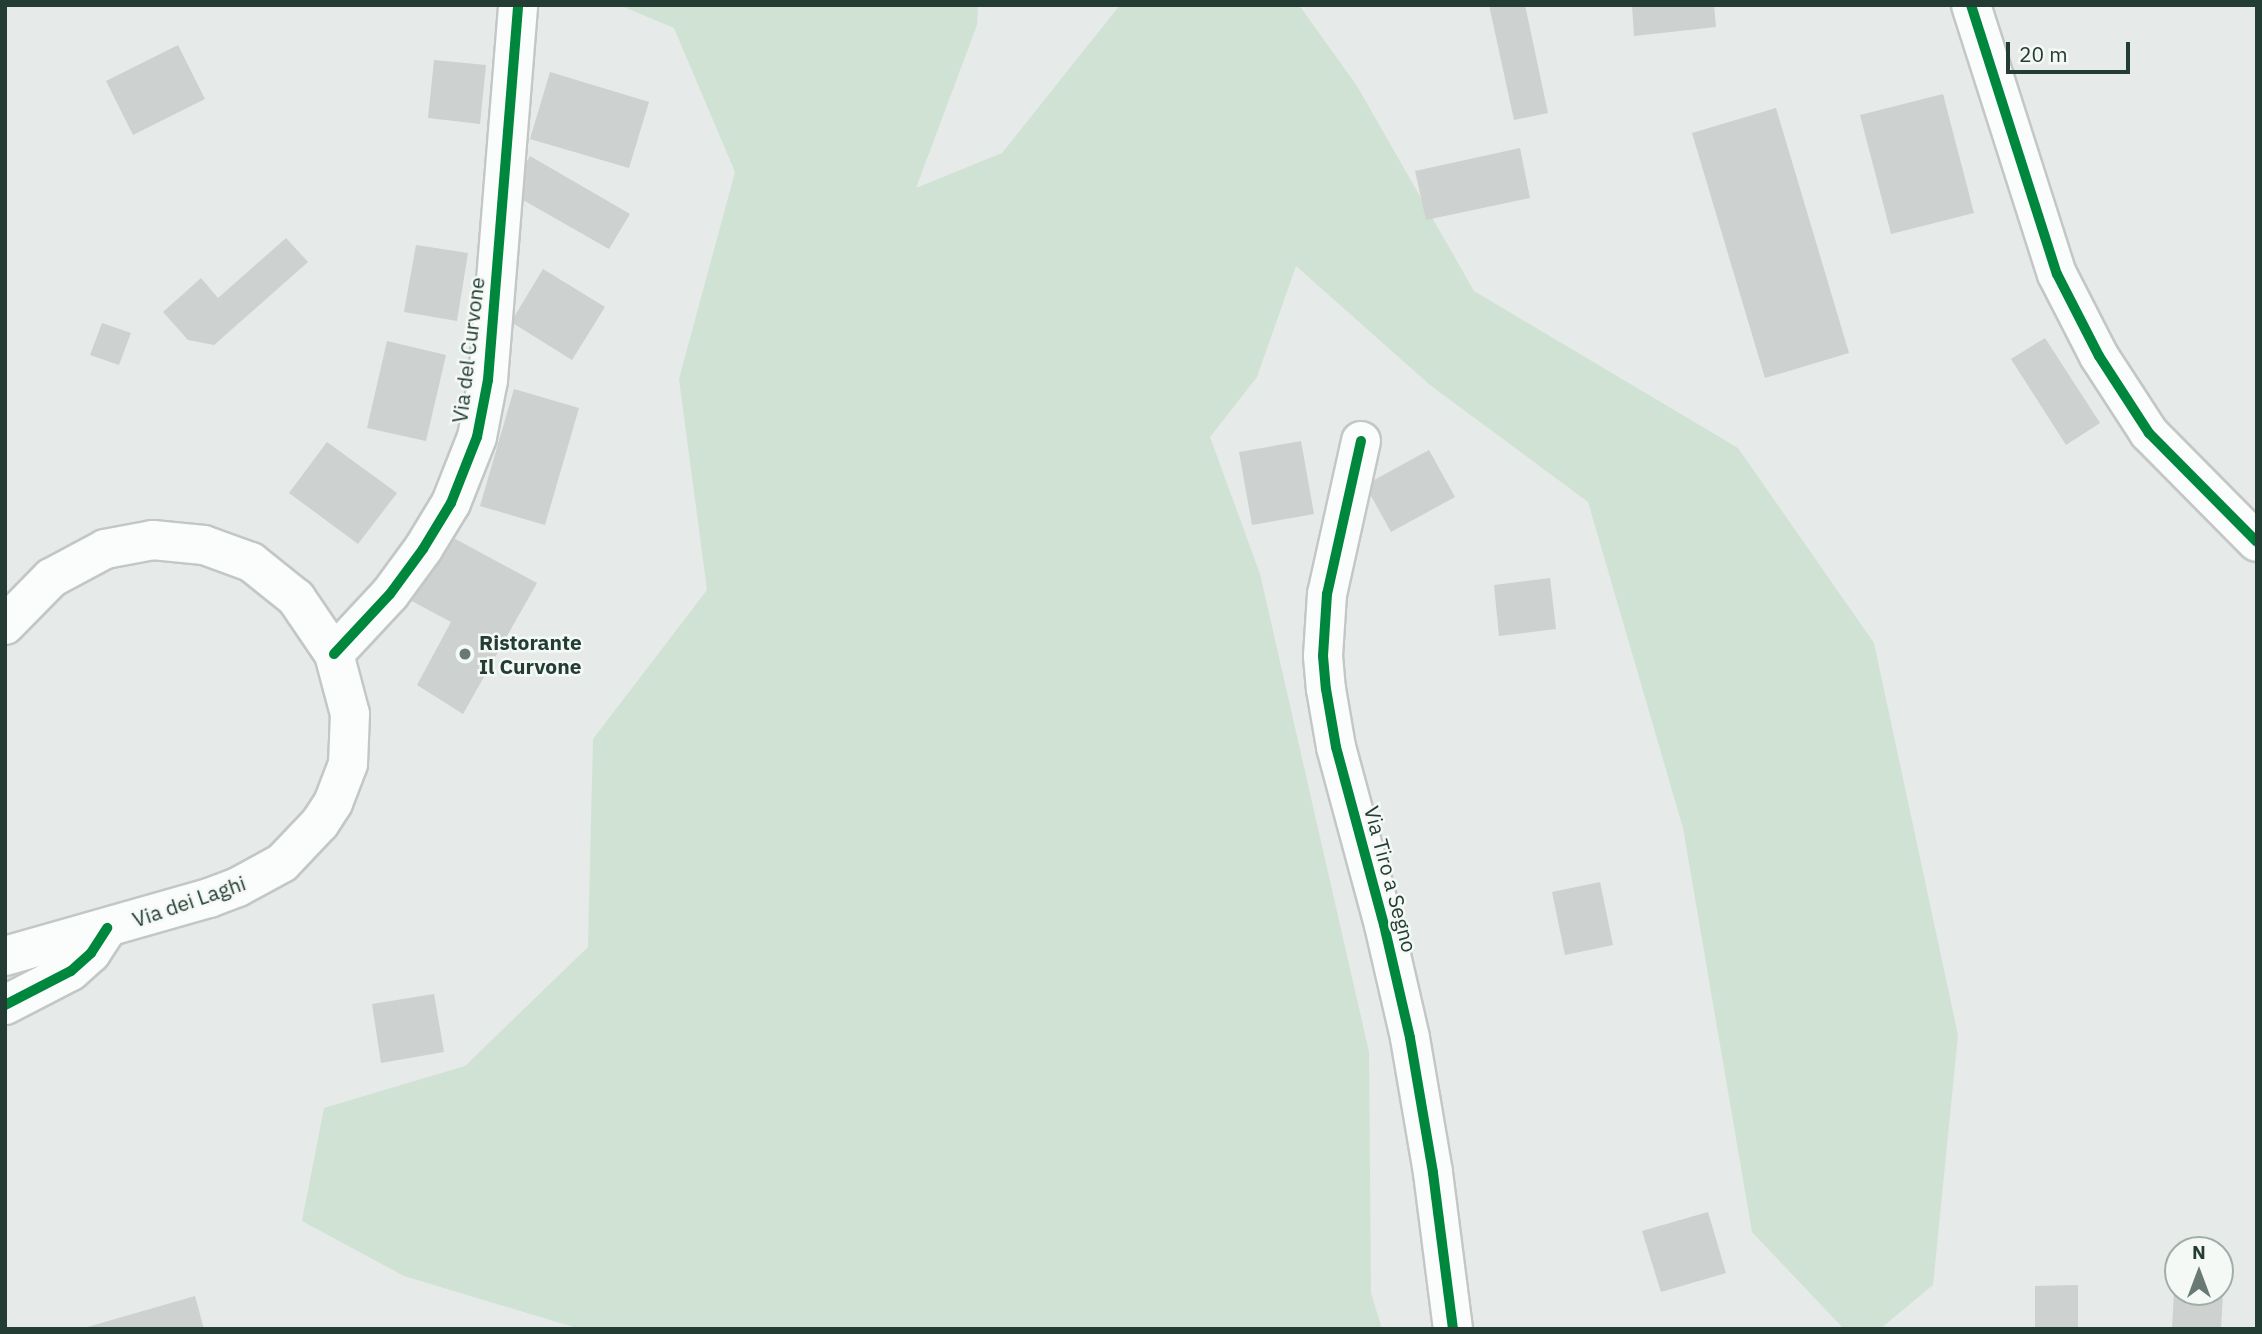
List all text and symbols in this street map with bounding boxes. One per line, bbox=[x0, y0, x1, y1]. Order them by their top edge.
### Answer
scale bar bbox=[2010, 28, 2134, 72]
text: 20 m bbox=[2019, 40, 2068, 68]
street label: Via del Curvone bbox=[447, 276, 489, 424]
place label: Ristorante Il Curvone bbox=[479, 629, 582, 679]
marker: Ristorante Il Curvone bbox=[457, 646, 473, 662]
street label: Via Tiro a Segno bbox=[1359, 803, 1423, 955]
street label: Via dei Laghi bbox=[129, 870, 249, 932]
north arrow bbox=[2164, 1236, 2234, 1306]
text: N bbox=[2192, 1240, 2206, 1264]

